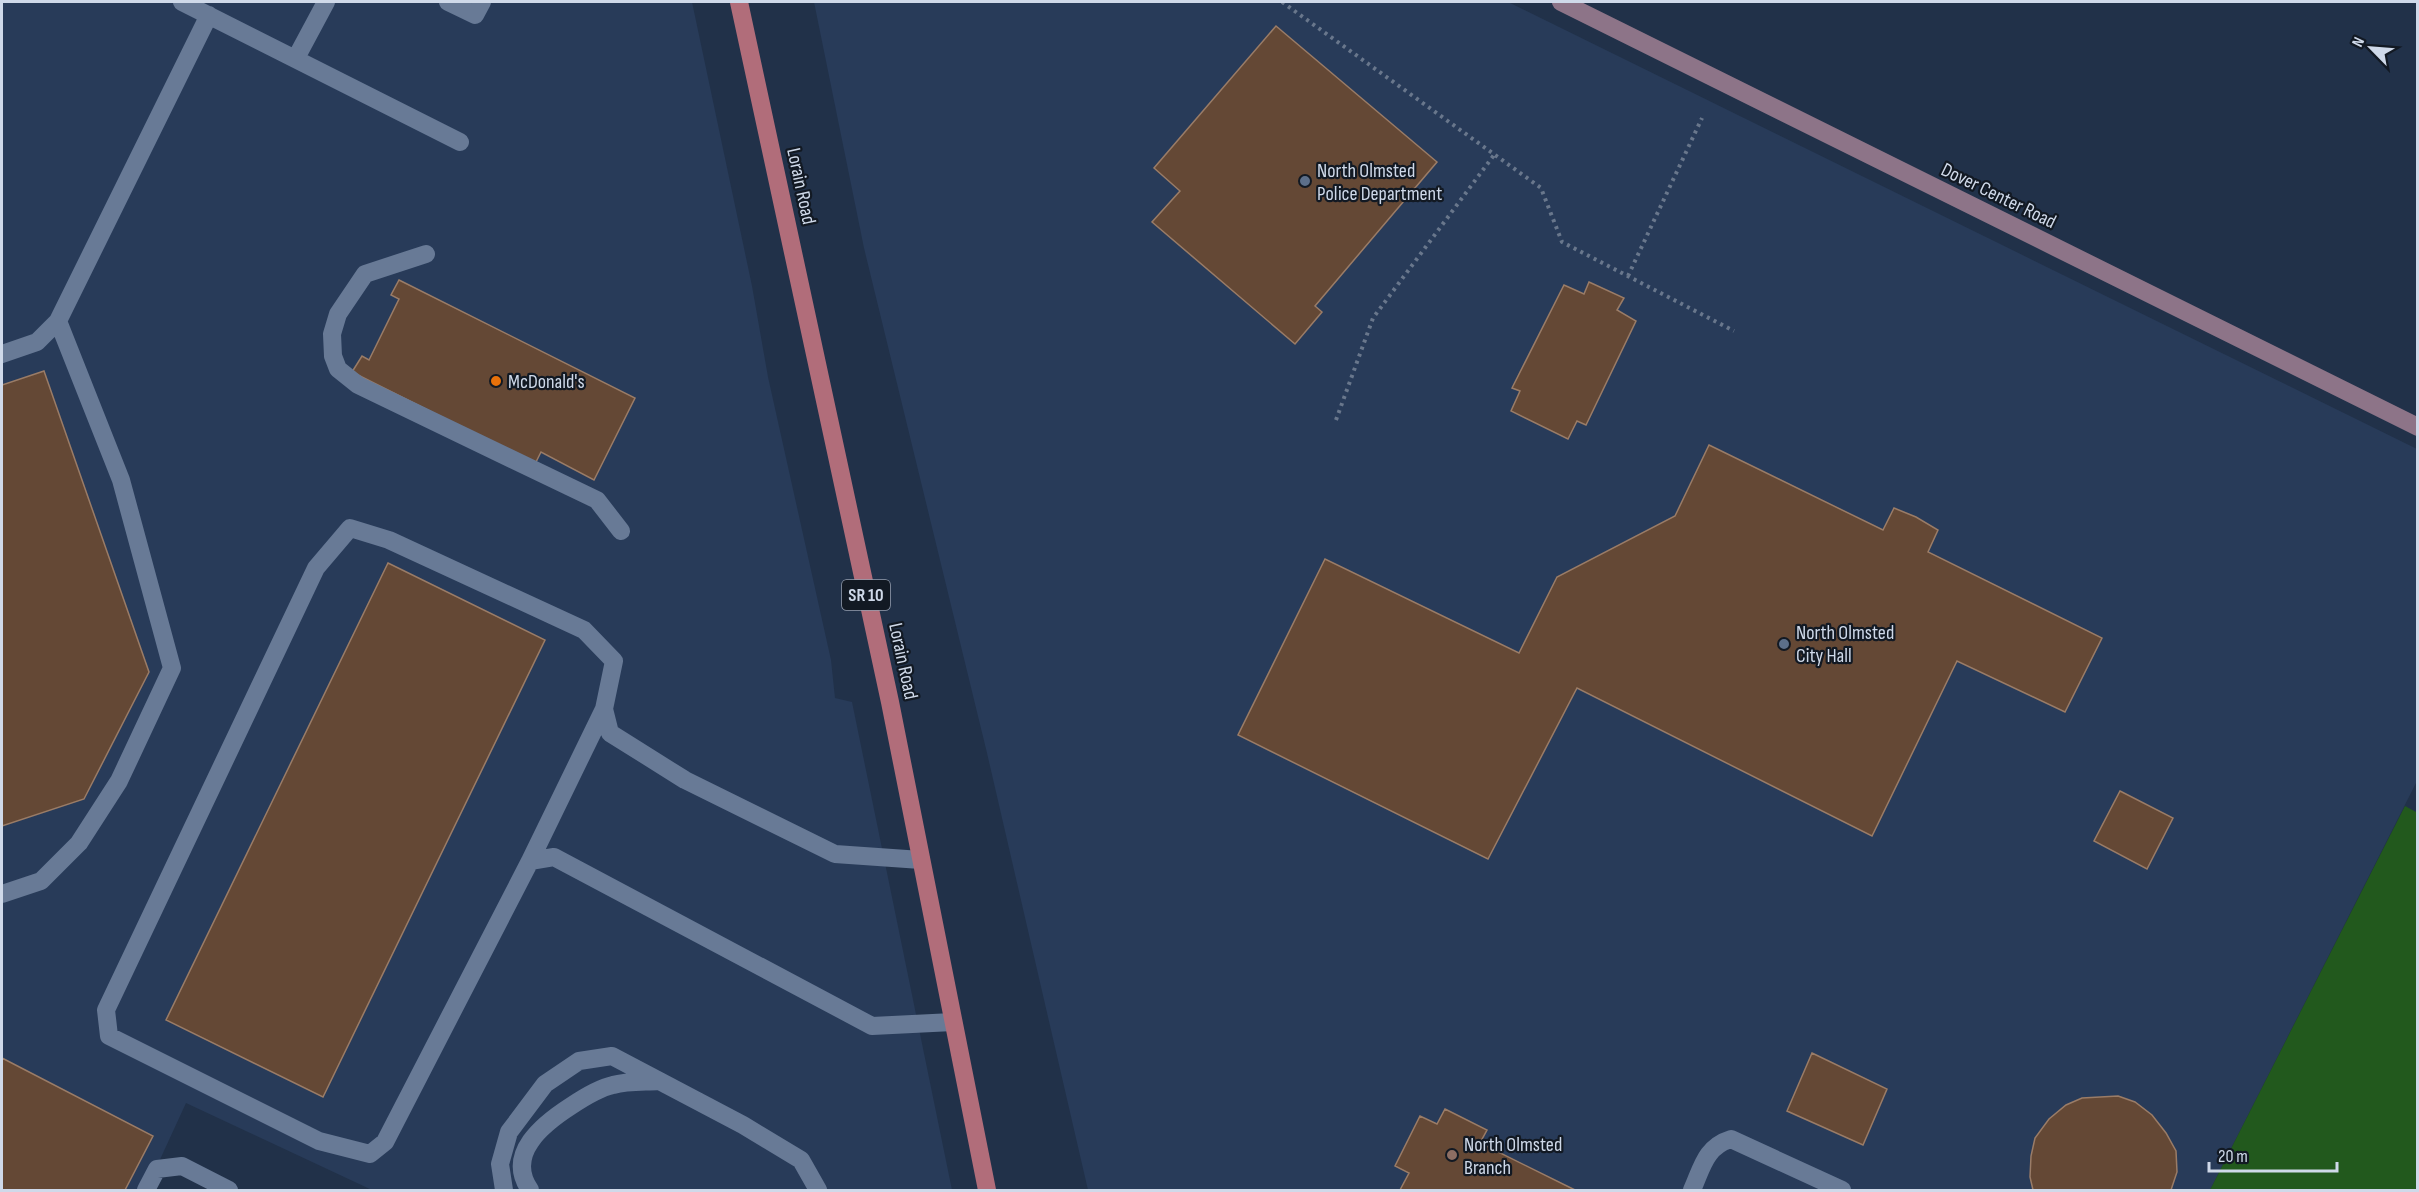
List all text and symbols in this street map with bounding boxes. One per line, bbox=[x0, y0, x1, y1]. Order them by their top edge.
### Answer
north arrow bbox=[2341, 18, 2401, 78]
text: N bbox=[2348, 34, 2369, 50]
street label: Lorain Road bbox=[781, 146, 821, 227]
street label: Dover Center Road bbox=[1937, 158, 2060, 234]
place label: North Olmsted Police Department bbox=[1317, 159, 1442, 206]
marker: North Olmsted Police Department bbox=[1298, 174, 1312, 188]
place label: McDonald's bbox=[508, 370, 585, 394]
marker: McDonald's bbox=[489, 374, 503, 388]
road number: SR 10 bbox=[842, 580, 890, 610]
street label: Lorain Road bbox=[883, 621, 923, 702]
place label: North Olmsted City Hall bbox=[1796, 621, 1894, 668]
marker: North Olmsted City Hall bbox=[1777, 637, 1791, 651]
place label: North Olmsted Branch bbox=[1464, 1133, 1562, 1180]
scale bar bbox=[2209, 1135, 2336, 1173]
text: 20 m bbox=[2218, 1146, 2248, 1167]
marker: North Olmsted Branch bbox=[1445, 1148, 1459, 1162]

